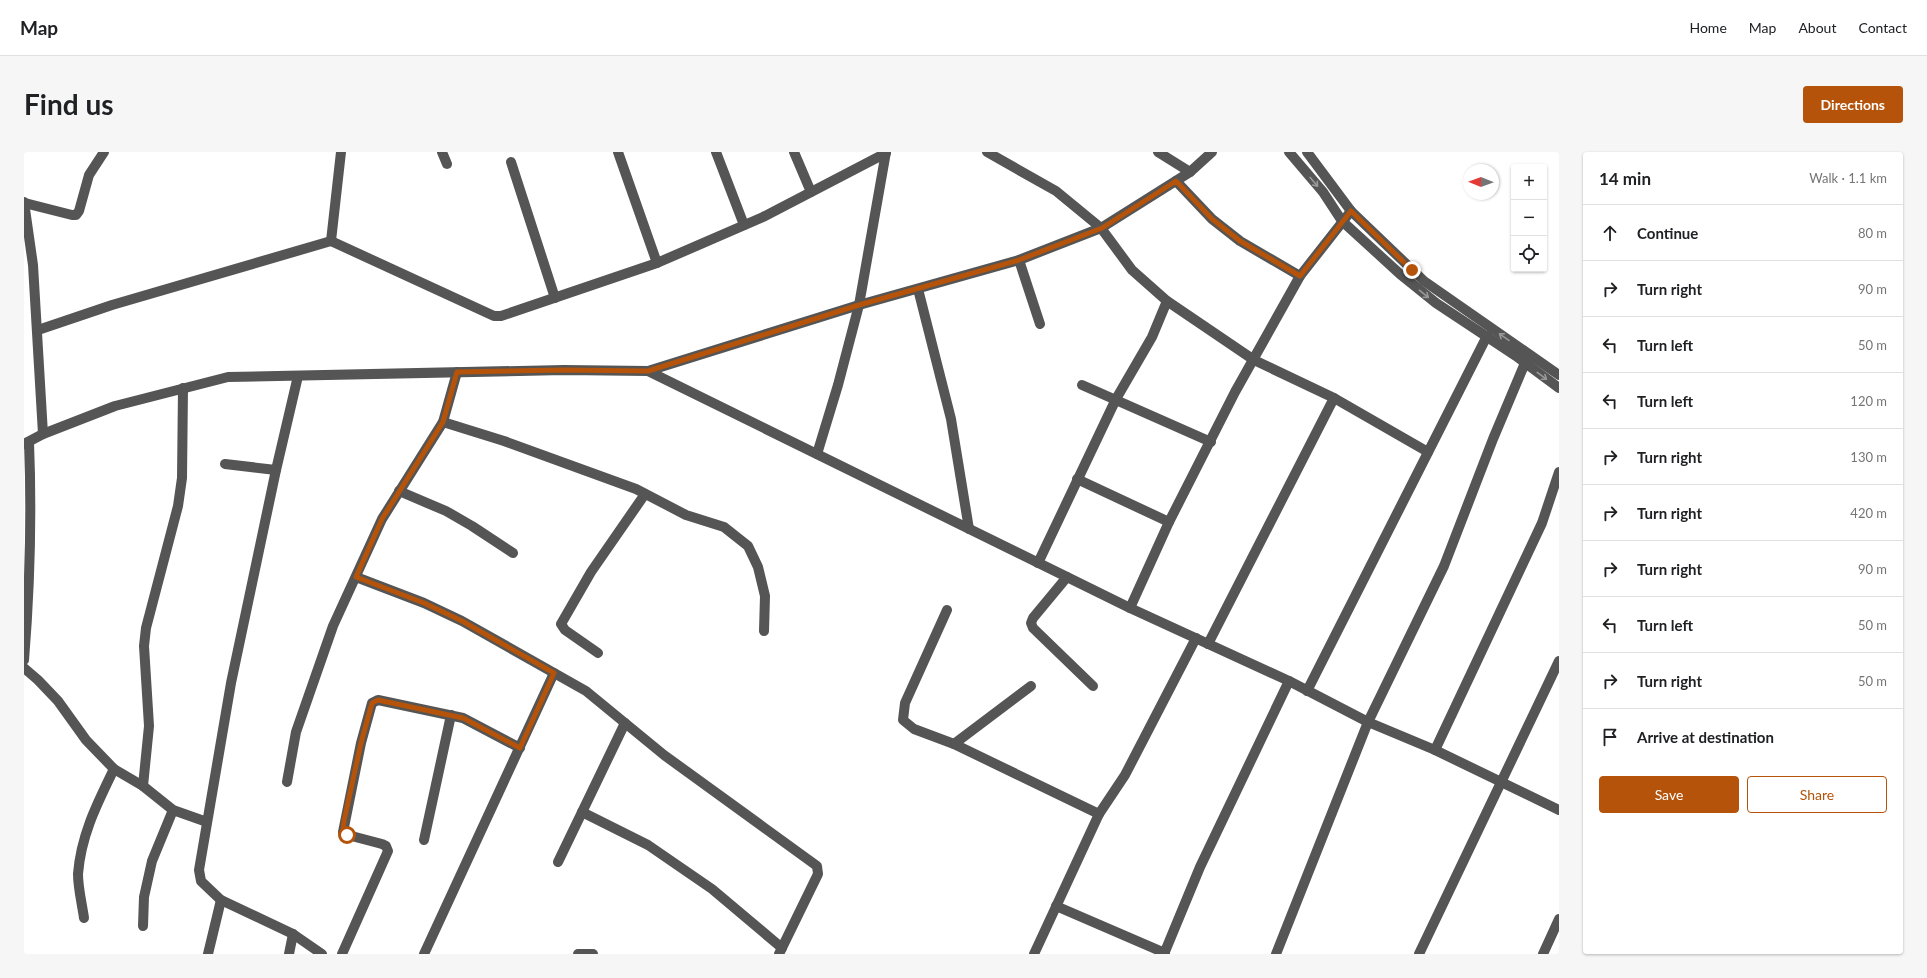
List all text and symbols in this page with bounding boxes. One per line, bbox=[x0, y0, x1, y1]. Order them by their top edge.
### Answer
text: Map bbox=[20, 16, 58, 39]
text: Home bbox=[1689, 19, 1727, 36]
text: Map bbox=[1749, 19, 1776, 36]
text: About bbox=[1798, 19, 1836, 36]
text: Contact bbox=[1858, 19, 1907, 36]
button: Directions bbox=[1803, 86, 1903, 123]
text: Find us bbox=[24, 87, 114, 121]
north arrow bbox=[1463, 164, 1499, 200]
map controls bbox=[1511, 164, 1547, 272]
button: + bbox=[1511, 164, 1547, 200]
text: 14 min bbox=[1599, 168, 1651, 189]
text: Walk · 1.1 km bbox=[1809, 170, 1887, 186]
one-way arrow bbox=[1310, 176, 1319, 187]
button: − bbox=[1511, 200, 1547, 236]
icon: ahead bbox=[1599, 222, 1621, 244]
text: Continue bbox=[1637, 224, 1698, 242]
text: 80 m bbox=[1858, 225, 1887, 241]
button: locate bbox=[1511, 236, 1547, 272]
route end bbox=[1403, 261, 1421, 279]
icon: right bbox=[1599, 278, 1621, 300]
text: Turn right bbox=[1637, 280, 1702, 298]
text: 90 m bbox=[1858, 281, 1887, 297]
one-way arrow bbox=[1419, 290, 1430, 298]
one-way arrow bbox=[1499, 333, 1510, 341]
icon: left bbox=[1599, 334, 1621, 356]
text: Turn left bbox=[1637, 336, 1693, 354]
text: 50 m bbox=[1858, 337, 1887, 353]
one-way arrow bbox=[1537, 372, 1548, 380]
icon: left bbox=[1599, 390, 1621, 412]
text: Turn left bbox=[1637, 392, 1693, 410]
text: 120 m bbox=[1850, 393, 1887, 409]
icon: right bbox=[1599, 446, 1621, 468]
text: Turn right bbox=[1637, 448, 1702, 466]
text: 130 m bbox=[1850, 449, 1887, 465]
icon: right bbox=[1599, 502, 1621, 524]
text: Turn right bbox=[1637, 504, 1702, 522]
text: 420 m bbox=[1850, 505, 1887, 521]
icon: right bbox=[1599, 558, 1621, 580]
text: Turn right bbox=[1637, 560, 1702, 578]
text: 90 m bbox=[1858, 561, 1887, 577]
icon: left bbox=[1599, 614, 1621, 636]
text: Turn left bbox=[1637, 616, 1693, 634]
text: 50 m bbox=[1858, 617, 1887, 633]
icon: right bbox=[1599, 670, 1621, 692]
text: Turn right bbox=[1637, 672, 1702, 690]
text: 50 m bbox=[1858, 673, 1887, 689]
icon: arrive bbox=[1599, 726, 1621, 748]
text: Arrive at destination bbox=[1637, 728, 1774, 746]
button: Save bbox=[1599, 776, 1739, 813]
button: Share bbox=[1747, 776, 1887, 813]
route start bbox=[338, 826, 356, 844]

